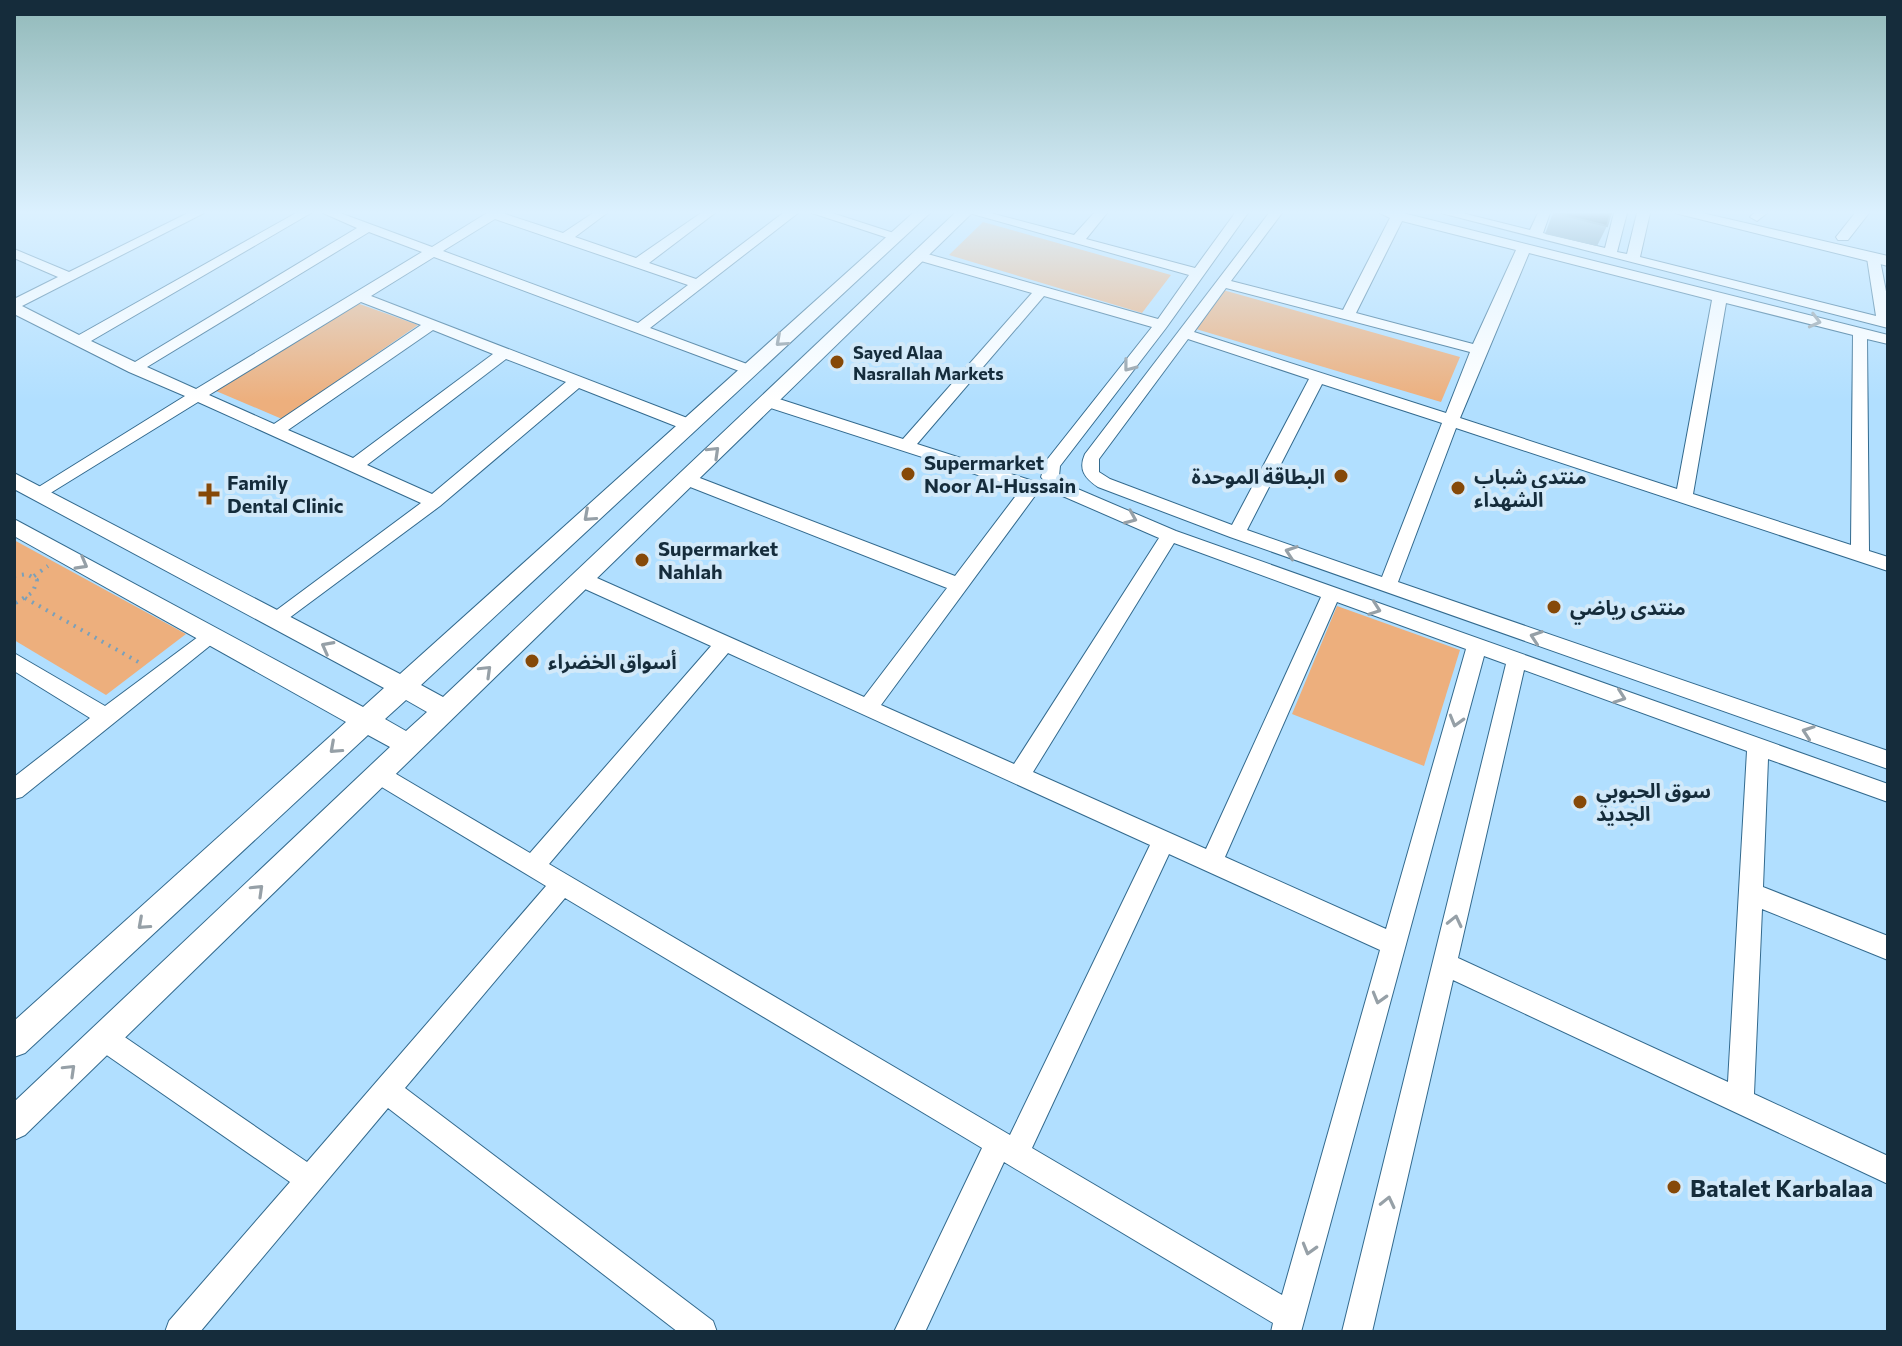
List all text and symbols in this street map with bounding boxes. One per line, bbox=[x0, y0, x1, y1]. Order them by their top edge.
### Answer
one-way arrow bbox=[1808, 312, 1822, 329]
one-way arrow bbox=[776, 331, 791, 345]
place label: Sayed Alaa Nasrallah Markets bbox=[853, 341, 1004, 384]
marker: Sayed Alaa Nasrallah Markets bbox=[828, 353, 846, 371]
one-way arrow bbox=[1124, 357, 1138, 372]
one-way arrow bbox=[705, 447, 719, 462]
place label: Supermarket Noor Al-Hussain bbox=[924, 450, 1076, 497]
place label: البطاقة الموحدة bbox=[1192, 464, 1325, 489]
place label: منتدى شباب الشهداء bbox=[1474, 464, 1587, 511]
marker: Supermarket Noor Al-Hussain bbox=[899, 465, 917, 483]
marker: البطاقة الموحدة bbox=[1332, 467, 1350, 485]
place label: Family Dental Clinic bbox=[227, 470, 344, 517]
marker: منتدى شباب الشهداء bbox=[1449, 479, 1467, 497]
marker: Family Dental Clinic bbox=[198, 483, 220, 505]
one-way arrow bbox=[584, 507, 599, 521]
one-way arrow bbox=[1123, 509, 1138, 525]
place label: Supermarket Nahlah bbox=[658, 536, 778, 583]
one-way arrow bbox=[1284, 545, 1298, 561]
marker: Supermarket Nahlah bbox=[633, 551, 651, 569]
one-way arrow bbox=[74, 554, 88, 569]
place label: منتدى رياضي bbox=[1570, 595, 1686, 625]
marker: منتدى رياضي bbox=[1545, 598, 1563, 616]
one-way arrow bbox=[1367, 599, 1381, 615]
one-way arrow bbox=[1530, 630, 1544, 647]
one-way arrow bbox=[321, 641, 336, 656]
place label: أسواق الخضراء bbox=[548, 649, 677, 674]
marker: أسواق الخضراء bbox=[523, 652, 541, 670]
one-way arrow bbox=[477, 666, 491, 680]
one-way arrow bbox=[1612, 688, 1626, 704]
one-way arrow bbox=[1449, 713, 1465, 727]
one-way arrow bbox=[1802, 726, 1816, 742]
one-way arrow bbox=[330, 739, 345, 753]
place label: سوق الحبوبي الجديد bbox=[1596, 778, 1711, 826]
marker: سوق الحبوبي الجديد bbox=[1571, 793, 1589, 811]
one-way arrow bbox=[249, 884, 263, 899]
one-way arrow bbox=[138, 914, 153, 928]
one-way arrow bbox=[1446, 915, 1463, 929]
one-way arrow bbox=[1372, 991, 1388, 1005]
one-way arrow bbox=[61, 1065, 75, 1079]
place label: Batalet Karbalaa bbox=[1690, 1173, 1873, 1202]
marker: Batalet Karbalaa bbox=[1665, 1178, 1683, 1196]
one-way arrow bbox=[1379, 1195, 1396, 1209]
one-way arrow bbox=[1302, 1241, 1319, 1255]

